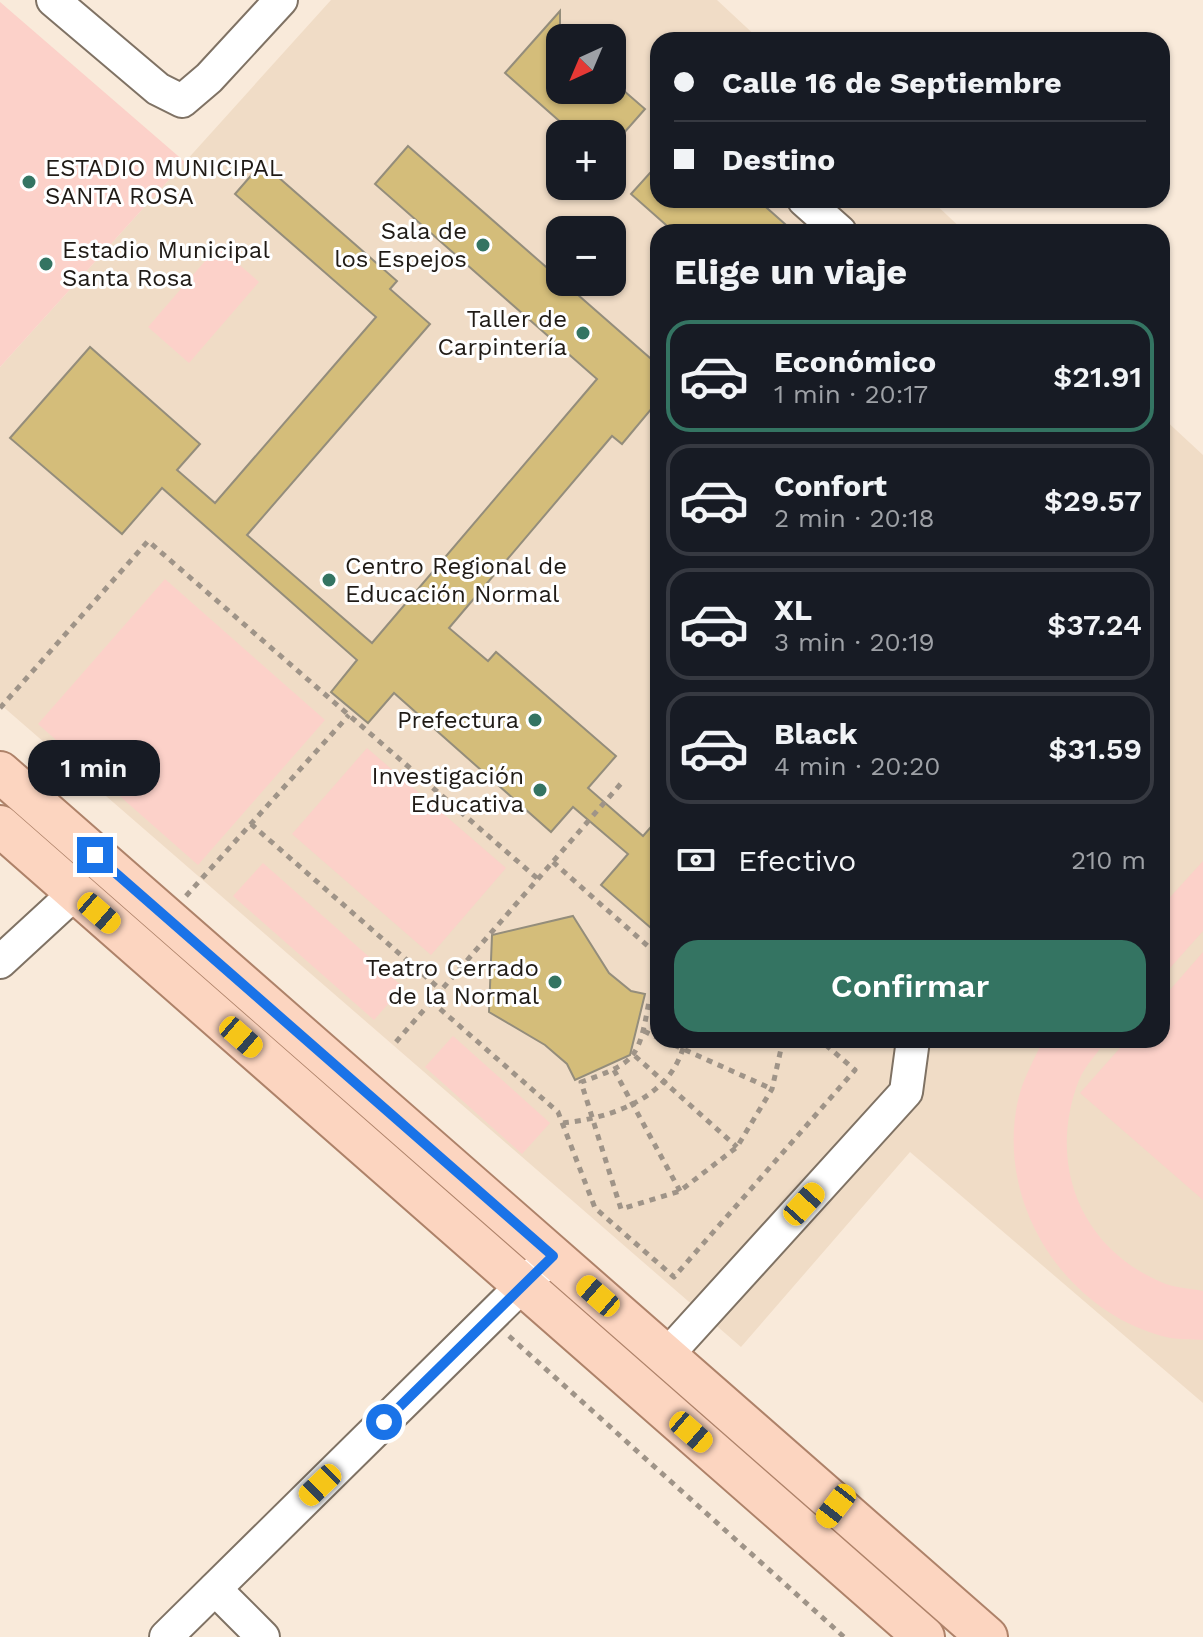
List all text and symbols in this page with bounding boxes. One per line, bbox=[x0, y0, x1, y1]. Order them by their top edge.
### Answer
north arrow bbox=[546, 24, 626, 104]
map controls bbox=[546, 24, 626, 296]
text: Calle 16 de Septiembre bbox=[722, 65, 1062, 100]
button: + bbox=[546, 120, 626, 200]
text: Destino bbox=[722, 142, 835, 177]
place label: ESTADIO MUNICIPAL SANTA ROSA bbox=[45, 154, 283, 210]
marker: ESTADIO MUNICIPAL SANTA ROSA bbox=[20, 173, 38, 191]
button: − bbox=[546, 216, 626, 296]
place label: Sala de los Espejos bbox=[334, 217, 467, 273]
place label: Estadio Municipal Santa Rosa bbox=[62, 236, 270, 292]
marker: Sala de los Espejos bbox=[474, 236, 492, 254]
text: Elige un viaje bbox=[674, 251, 907, 293]
marker: Estadio Municipal Santa Rosa bbox=[37, 255, 55, 273]
place label: Taller de Carpintería bbox=[437, 305, 567, 361]
marker: Taller de Carpintería bbox=[574, 324, 592, 342]
icon: car bbox=[678, 340, 750, 412]
text: Económico bbox=[774, 344, 936, 379]
text: $21.91 bbox=[1053, 359, 1142, 394]
text: 1 min · 20:17 bbox=[774, 379, 928, 409]
icon: car bbox=[678, 464, 750, 536]
text: Confort bbox=[774, 468, 887, 503]
text: $29.57 bbox=[1044, 483, 1142, 518]
text: 2 min · 20:18 bbox=[774, 503, 935, 533]
place label: Centro Regional de Educación Normal bbox=[345, 552, 567, 608]
marker: Centro Regional de Educación Normal bbox=[320, 571, 338, 589]
icon: car bbox=[678, 588, 750, 660]
text: XL bbox=[774, 592, 812, 627]
text: $37.24 bbox=[1047, 607, 1142, 642]
text: 3 min · 20:19 bbox=[774, 627, 935, 657]
place label: Prefectura bbox=[397, 706, 519, 734]
marker: Prefectura bbox=[526, 711, 544, 729]
icon: car bbox=[678, 712, 750, 784]
text: Black bbox=[774, 716, 858, 751]
text: $31.59 bbox=[1048, 731, 1142, 766]
callout: 1 min bbox=[29, 739, 161, 795]
text: 4 min · 20:20 bbox=[774, 751, 941, 781]
text: 1 min bbox=[61, 753, 127, 783]
place label: Investigación Educativa bbox=[372, 762, 524, 818]
marker: Investigación Educativa bbox=[531, 781, 549, 799]
route end bbox=[77, 837, 113, 873]
icon: cash bbox=[674, 838, 718, 882]
text: Efectivo bbox=[738, 843, 856, 878]
text: 210 m bbox=[1071, 845, 1146, 875]
car bbox=[73, 888, 125, 938]
button: Confirmar bbox=[674, 940, 1146, 1032]
place label: Teatro Cerrado de la Normal bbox=[366, 954, 540, 1010]
marker: Teatro Cerrado de la Normal bbox=[546, 973, 564, 991]
car bbox=[215, 1012, 267, 1062]
car bbox=[779, 1178, 829, 1230]
car bbox=[572, 1271, 624, 1321]
route start bbox=[366, 1404, 402, 1440]
car bbox=[665, 1407, 717, 1457]
car bbox=[294, 1460, 346, 1510]
car bbox=[812, 1480, 860, 1532]

